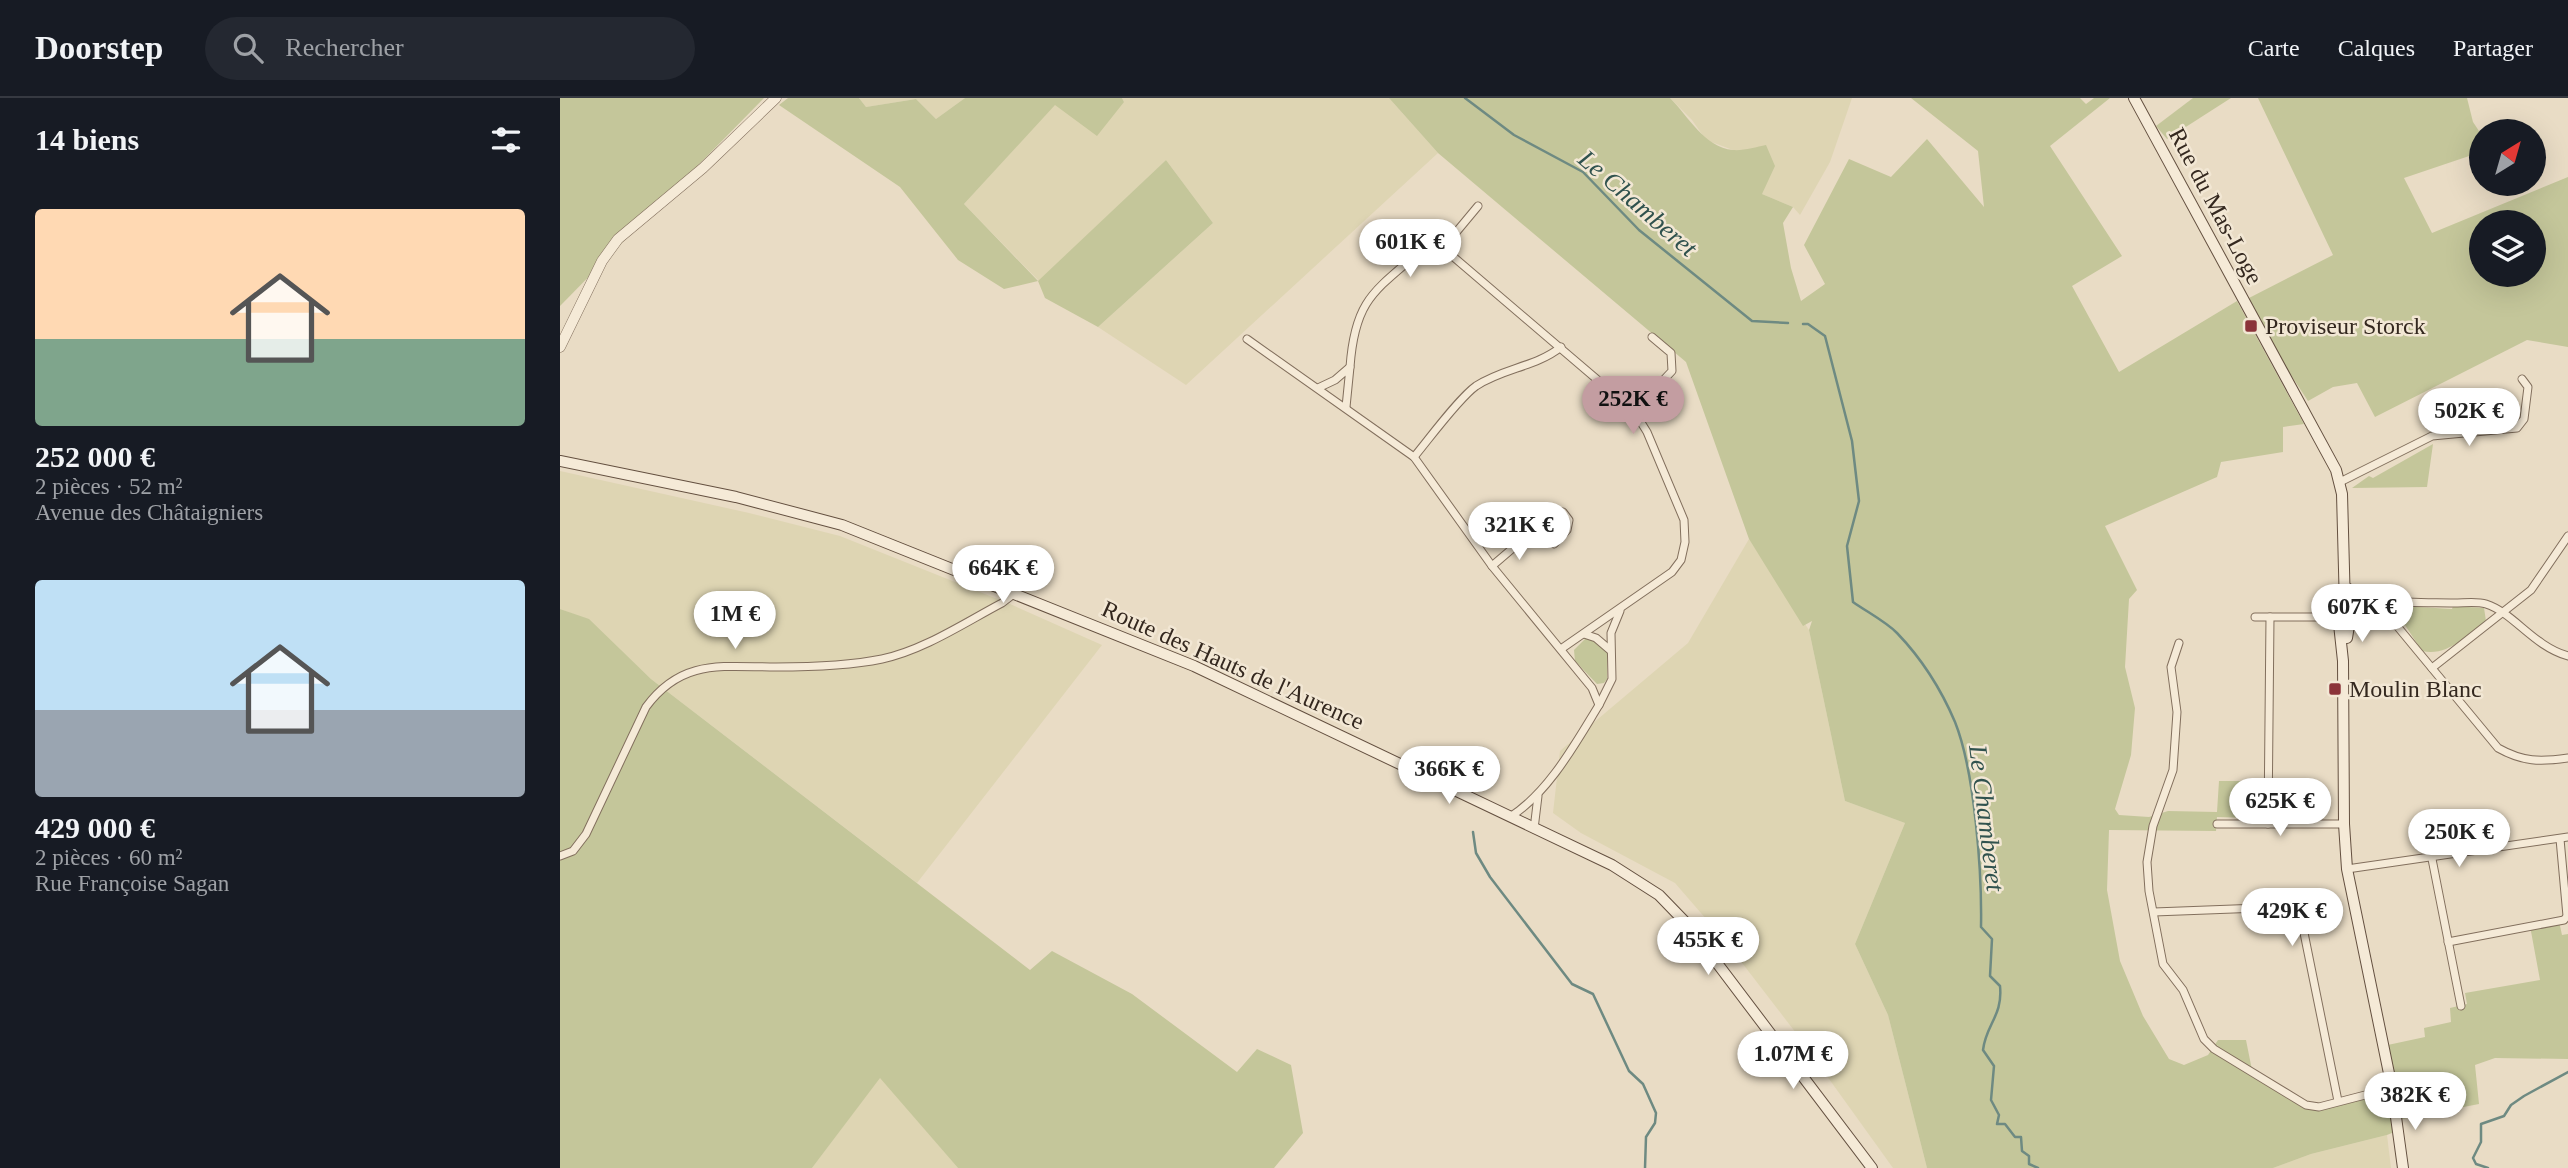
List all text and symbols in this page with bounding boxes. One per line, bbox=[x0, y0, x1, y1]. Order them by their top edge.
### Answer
search box bbox=[205, 17, 695, 80]
icon: search bbox=[229, 29, 267, 67]
text: Doorstep bbox=[35, 30, 163, 66]
text: Rechercher bbox=[285, 33, 404, 62]
text: Carte bbox=[2248, 35, 2300, 61]
text: Calques bbox=[2338, 35, 2415, 61]
text: Partager bbox=[2453, 35, 2533, 61]
north arrow bbox=[2469, 119, 2546, 196]
map controls bbox=[2469, 119, 2546, 287]
icon: filters bbox=[487, 121, 525, 159]
text: 14 biens bbox=[35, 123, 139, 156]
street label: Rue du Mas-Loge bbox=[2164, 123, 2268, 289]
water label: Le Chamberet bbox=[1572, 144, 1703, 263]
button: layers bbox=[2469, 210, 2546, 287]
pin: 601K € bbox=[1353, 220, 1467, 279]
text: 601K € bbox=[1375, 229, 1445, 254]
icon: home bbox=[217, 255, 343, 381]
place label: Proviseur Storck bbox=[2265, 313, 2426, 339]
marker: Proviseur Storck bbox=[2243, 318, 2259, 334]
pin: 252K € bbox=[1576, 376, 1690, 436]
text: 252K € bbox=[1598, 386, 1668, 411]
pin: 502K € bbox=[2412, 388, 2526, 448]
text: 502K € bbox=[2434, 398, 2504, 423]
text: 252 000 € bbox=[35, 440, 155, 473]
text: 2 pièces · 52 m² bbox=[35, 474, 182, 499]
text: Avenue des Châtaigniers bbox=[35, 500, 263, 525]
pin: 321K € bbox=[1462, 503, 1576, 562]
text: 321K € bbox=[1484, 512, 1554, 537]
pin: 664K € bbox=[946, 546, 1060, 605]
text: 664K € bbox=[968, 555, 1038, 580]
pin: 607K € bbox=[2305, 584, 2419, 644]
pin: 1M € bbox=[694, 592, 776, 651]
text: 607K € bbox=[2327, 594, 2397, 619]
street label: Route des Hauts de l'Aurence bbox=[1098, 595, 1368, 735]
text: 1M € bbox=[710, 601, 760, 626]
icon: home bbox=[217, 626, 343, 752]
place label: Moulin Blanc bbox=[2349, 676, 2482, 702]
marker: Moulin Blanc bbox=[2327, 681, 2343, 697]
water label: Le Chamberet bbox=[1963, 742, 2010, 894]
pin: 366K € bbox=[1392, 746, 1506, 806]
text: 366K € bbox=[1414, 756, 1484, 781]
pin: 625K € bbox=[2223, 778, 2337, 838]
text: 625K € bbox=[2245, 788, 2315, 813]
pin: 250K € bbox=[2402, 810, 2516, 869]
text: 429 000 € bbox=[35, 811, 155, 844]
text: 250K € bbox=[2424, 819, 2494, 844]
text: 2 pièces · 60 m² bbox=[35, 845, 182, 870]
text: Rue Françoise Sagan bbox=[35, 871, 229, 896]
pin: 429K € bbox=[2235, 888, 2349, 948]
text: 429K € bbox=[2257, 898, 2327, 923]
pin: 455K € bbox=[1651, 918, 1765, 977]
text: 455K € bbox=[1673, 927, 1743, 952]
pin: 1.07M € bbox=[1728, 1032, 1858, 1091]
text: 1.07M € bbox=[1753, 1041, 1833, 1066]
pin: 382K € bbox=[2358, 1072, 2472, 1132]
text: 382K € bbox=[2380, 1082, 2450, 1107]

